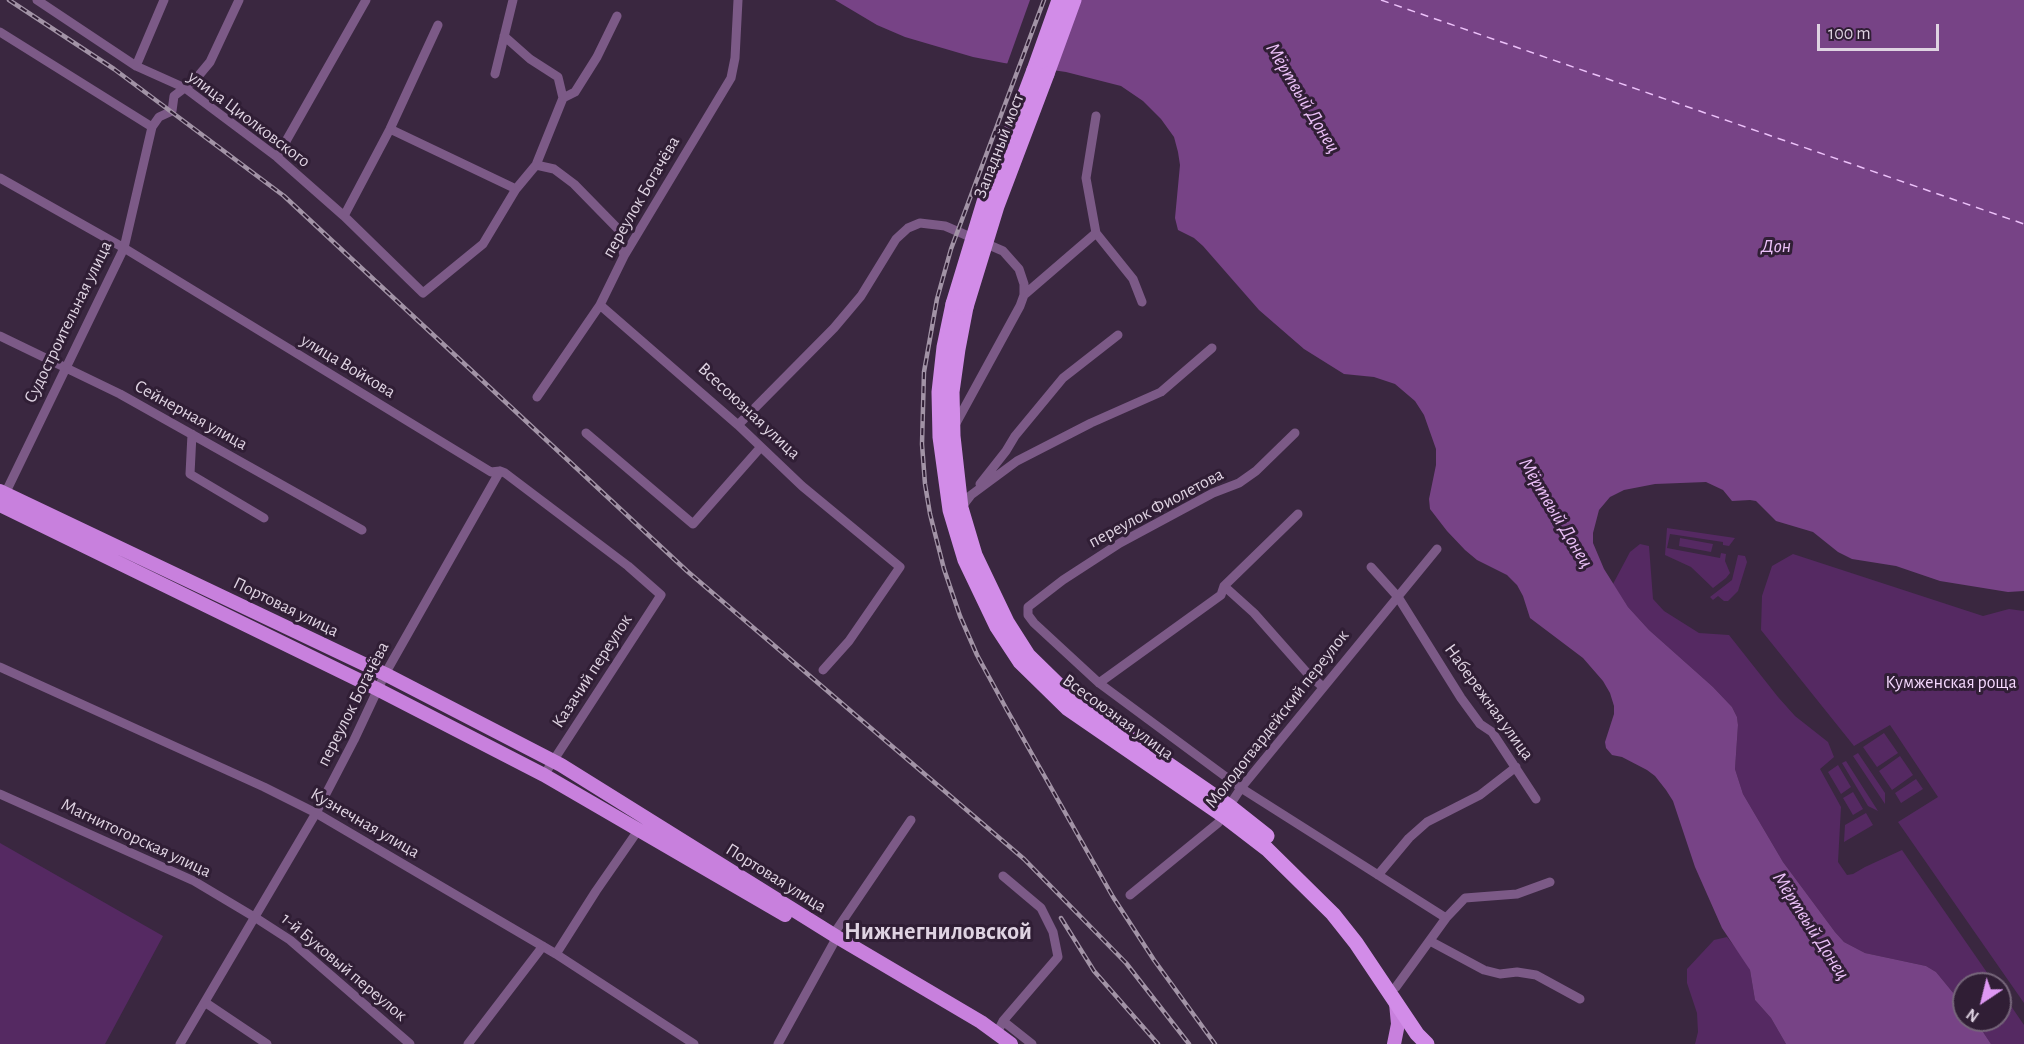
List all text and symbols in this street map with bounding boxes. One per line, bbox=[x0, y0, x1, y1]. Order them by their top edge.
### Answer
scale bar bbox=[1820, 12, 1942, 50]
text: 100 m bbox=[1828, 25, 1871, 43]
water label: Мёртвый Донец bbox=[1261, 39, 1345, 157]
street label: улица Циолковского bbox=[184, 66, 314, 172]
street label: Западный мост bbox=[969, 91, 1029, 201]
street label: переулок Богачёва bbox=[597, 132, 685, 262]
water label: Дон bbox=[1761, 234, 1791, 258]
street label: Судостроительная улица bbox=[19, 237, 117, 407]
street label: улица Войкова bbox=[297, 329, 399, 403]
street label: Всесоюзная улица bbox=[693, 358, 805, 464]
street label: Сейнерная улица bbox=[131, 375, 251, 455]
water label: Мёртвый Донец bbox=[1514, 454, 1598, 572]
street label: переулок Фиолетова bbox=[1085, 463, 1227, 553]
street label: Портовая улица bbox=[230, 572, 342, 642]
street label: Казачий переулок bbox=[547, 610, 637, 732]
street label: Молодогвардейский переулок bbox=[1200, 625, 1354, 813]
street label: переулок Богачёва bbox=[312, 638, 394, 770]
street label: Набережная улица bbox=[1440, 640, 1538, 764]
street label: Всесоюзная улица bbox=[1058, 669, 1178, 765]
park label: Кумженская роща bbox=[1885, 672, 2017, 694]
street label: Кузнечная улица bbox=[307, 783, 423, 863]
street label: Магнитогорская улица bbox=[57, 794, 215, 882]
street label: Портовая улица bbox=[722, 838, 830, 918]
water label: Мёртвый Донец bbox=[1767, 867, 1855, 985]
street label: 1-й Буковый переулок bbox=[277, 908, 411, 1026]
district label: Нижнегниловской bbox=[844, 918, 1032, 946]
north arrow bbox=[1952, 972, 2012, 1032]
text: N bbox=[1964, 1005, 1982, 1025]

